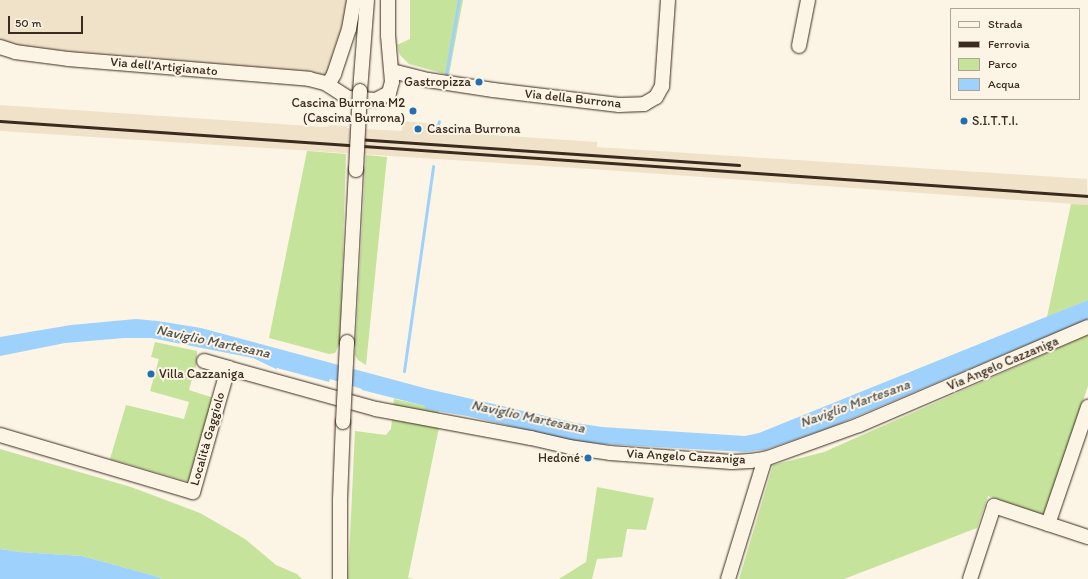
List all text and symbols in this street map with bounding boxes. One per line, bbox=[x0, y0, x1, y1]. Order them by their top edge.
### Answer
scale bar bbox=[10, 8, 85, 34]
legend bbox=[950, 8, 1080, 100]
text: 50 m bbox=[15, 16, 41, 30]
text: Strada bbox=[988, 17, 1022, 31]
text: Ferrovia bbox=[988, 37, 1030, 51]
street label: Via dell'Artigianato bbox=[110, 55, 218, 79]
text: Parco bbox=[988, 57, 1017, 71]
place label: Gastropizza bbox=[404, 74, 471, 90]
marker: Gastropizza bbox=[474, 77, 484, 87]
text: Acqua bbox=[988, 77, 1020, 91]
street label: Via della Burrona bbox=[524, 86, 622, 112]
place label: Cascina Burrona M2 (Cascina Burrona) bbox=[291, 96, 405, 127]
marker: Cascina Burrona M2 (Cascina Burrona) bbox=[408, 106, 418, 116]
place label: S.I.T.T.I. bbox=[972, 113, 1018, 129]
marker: S.I.T.T.I. bbox=[959, 116, 969, 126]
place label: Cascina Burrona bbox=[427, 121, 521, 137]
marker: Cascina Burrona bbox=[412, 123, 424, 135]
water label: Naviglio Martesana bbox=[154, 322, 272, 362]
street label: Via Angelo Cazzaniga bbox=[945, 333, 1061, 395]
place label: Villa Cazzaniga bbox=[159, 366, 244, 382]
marker: Villa Cazzaniga bbox=[146, 369, 156, 379]
water label: Naviglio Martesana bbox=[798, 376, 912, 432]
street label: Località Gaggiolo bbox=[187, 390, 229, 488]
water label: Naviglio Martesana bbox=[469, 397, 587, 437]
street label: Via Angelo Cazzaniga bbox=[626, 446, 746, 468]
place label: Hedoné bbox=[538, 450, 580, 466]
marker: Hedoné bbox=[583, 453, 593, 463]

